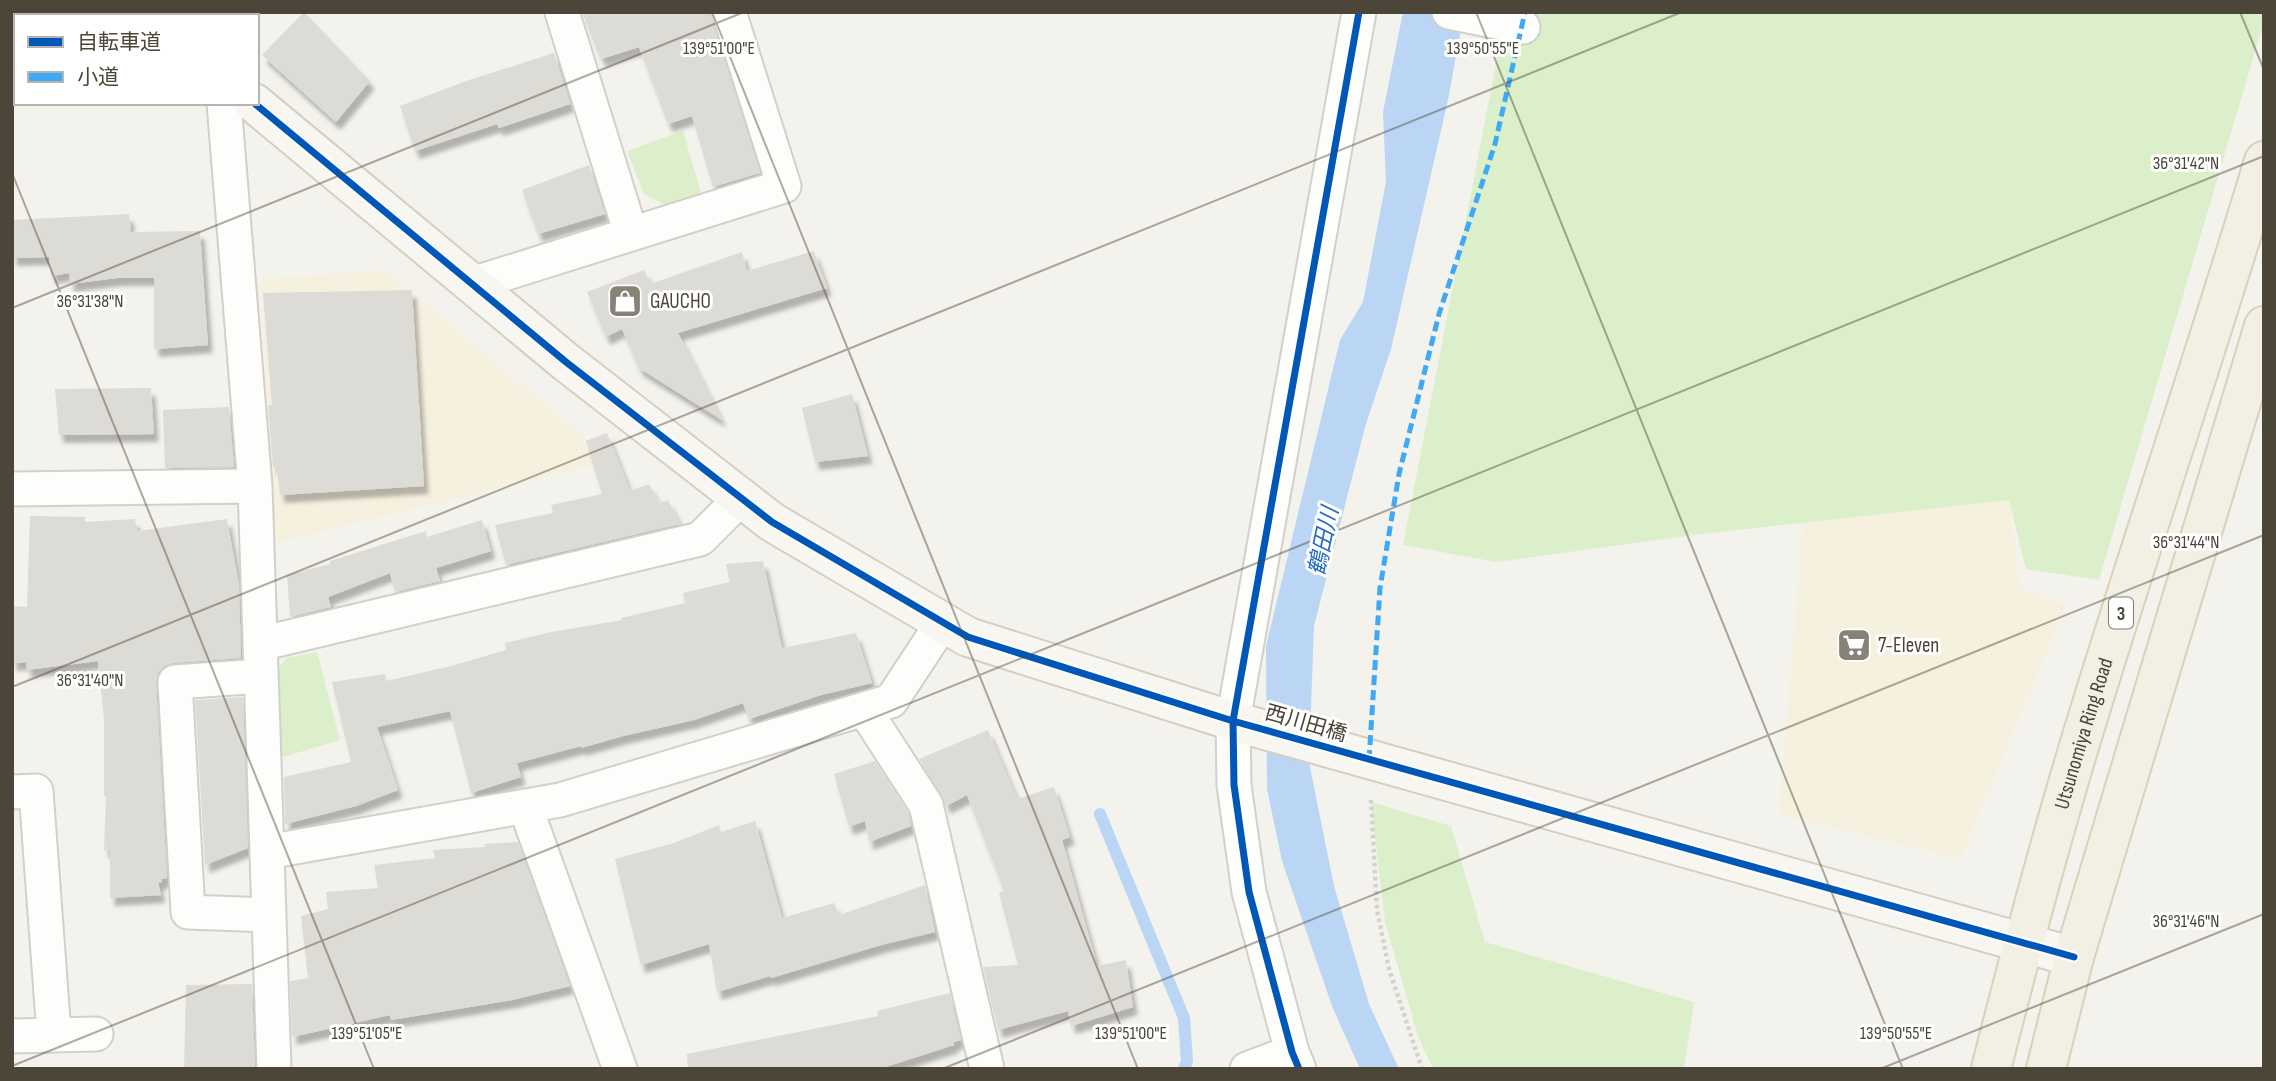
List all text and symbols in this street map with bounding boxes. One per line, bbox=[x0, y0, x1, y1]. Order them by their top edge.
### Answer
legend bbox=[14, 14, 259, 105]
text: 自転車道 bbox=[77, 30, 161, 55]
text: 139°51'00"E bbox=[683, 38, 755, 59]
text: 139°50'55"E bbox=[1447, 38, 1519, 59]
text: 小道 bbox=[77, 65, 119, 90]
text: 36°31'42"N bbox=[2153, 153, 2219, 174]
shop icon: GAUCHO bbox=[606, 282, 644, 320]
place label: GAUCHO bbox=[650, 289, 711, 314]
text: 36°31'38"N bbox=[57, 291, 123, 312]
water label: 鶴田川 bbox=[1303, 502, 1345, 578]
text: 36°31'44"N bbox=[2153, 532, 2219, 553]
road number: 3 bbox=[2109, 598, 2133, 628]
supermarket icon: 7-Eleven bbox=[1835, 626, 1873, 664]
place label: 7-Eleven bbox=[1878, 633, 1939, 658]
street label: Utsunomiya Ring Road bbox=[2049, 655, 2119, 812]
text: 36°31'40"N bbox=[56, 670, 124, 691]
street label: 西川田橋 bbox=[1262, 700, 1350, 747]
text: 36°31'46"N bbox=[2153, 911, 2219, 932]
text: 139°51'05"E bbox=[331, 1023, 403, 1044]
text: 139°51'00"E bbox=[1095, 1023, 1167, 1044]
text: 139°50'55"E bbox=[1860, 1023, 1932, 1044]

